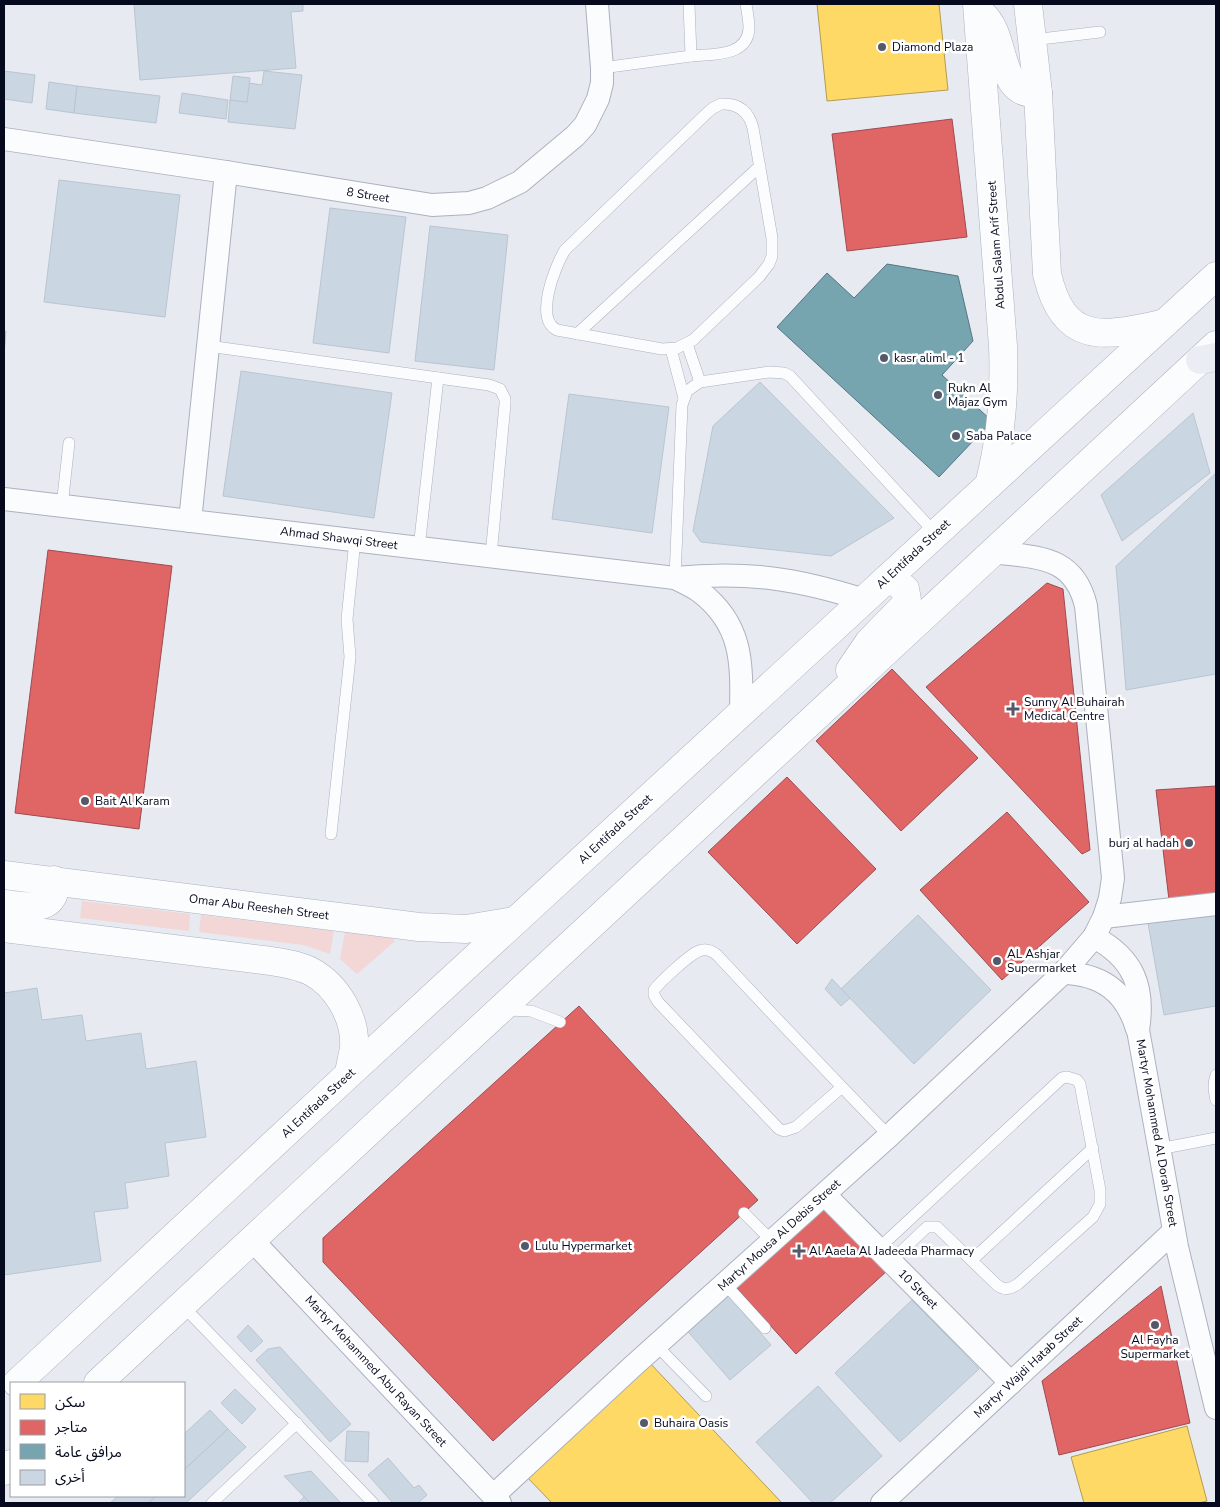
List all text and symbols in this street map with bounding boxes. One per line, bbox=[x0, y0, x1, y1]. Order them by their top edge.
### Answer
place label: Diamond Plaza bbox=[892, 39, 973, 55]
marker: Diamond Plaza bbox=[876, 41, 888, 53]
street label: Abdul Salam Arif Street bbox=[983, 179, 1008, 310]
street label: 8 Street bbox=[345, 184, 391, 206]
place label: kasr aliml - 1 bbox=[894, 350, 964, 366]
marker: kasr aliml - 1 bbox=[878, 352, 890, 364]
place label: Rukn Al Majaz Gym bbox=[948, 380, 1008, 410]
marker: Rukn Al Majaz Gym bbox=[932, 389, 944, 401]
place label: Saba Palace bbox=[966, 428, 1032, 444]
marker: Saba Palace bbox=[950, 430, 962, 442]
street label: Al Entifada Street bbox=[873, 515, 954, 592]
street label: Ahmad Shawqi Street bbox=[279, 523, 400, 553]
place label: Sunny Al Buhairah Medical Centre bbox=[1024, 694, 1125, 724]
marker: Sunny Al Buhairah Medical Centre bbox=[1006, 702, 1020, 716]
street label: Al Entifada Street bbox=[575, 790, 656, 867]
place label: Bait Al Karam bbox=[95, 793, 170, 809]
marker: Bait Al Karam bbox=[79, 795, 91, 807]
place label: burj al hadah bbox=[1109, 835, 1179, 851]
marker: burj al hadah bbox=[1183, 837, 1195, 849]
street label: Omar Abu Reesheh Street bbox=[188, 890, 331, 924]
place label: AL Ashjar Supermarket bbox=[1007, 946, 1077, 976]
marker: AL Ashjar Supermarket bbox=[991, 955, 1003, 967]
street label: Martyr Mohammed Al Dorah Street bbox=[1133, 1038, 1182, 1229]
street label: Al Entifada Street bbox=[278, 1064, 359, 1141]
street label: Martyr Mousa Al Debis Street bbox=[714, 1175, 844, 1294]
place label: Lulu Hypermarket bbox=[535, 1238, 633, 1254]
marker: Lulu Hypermarket bbox=[519, 1240, 531, 1252]
place label: Al Aaela Al Jadeeda Pharmacy bbox=[809, 1243, 975, 1259]
marker: Al Aaela Al Jadeeda Pharmacy bbox=[793, 1245, 805, 1257]
street label: 10 Street bbox=[895, 1266, 942, 1313]
street label: Martyr Mohammed Abu Rayan Street bbox=[302, 1292, 451, 1451]
street label: Martyr Wajdi Hatab Street bbox=[970, 1312, 1086, 1421]
marker: Al Fayha Supermarket bbox=[1149, 1319, 1161, 1331]
place label: Al Fayha Supermarket bbox=[1120, 1332, 1190, 1362]
legend bbox=[10, 1382, 185, 1497]
text: سكن bbox=[55, 1392, 86, 1412]
place label: Buhaira Oasis bbox=[654, 1415, 729, 1431]
text: متاجر bbox=[54, 1417, 88, 1437]
marker: Buhaira Oasis bbox=[638, 1417, 650, 1429]
text: مرافق عامة bbox=[55, 1442, 122, 1462]
text: أخرى bbox=[55, 1467, 85, 1487]

